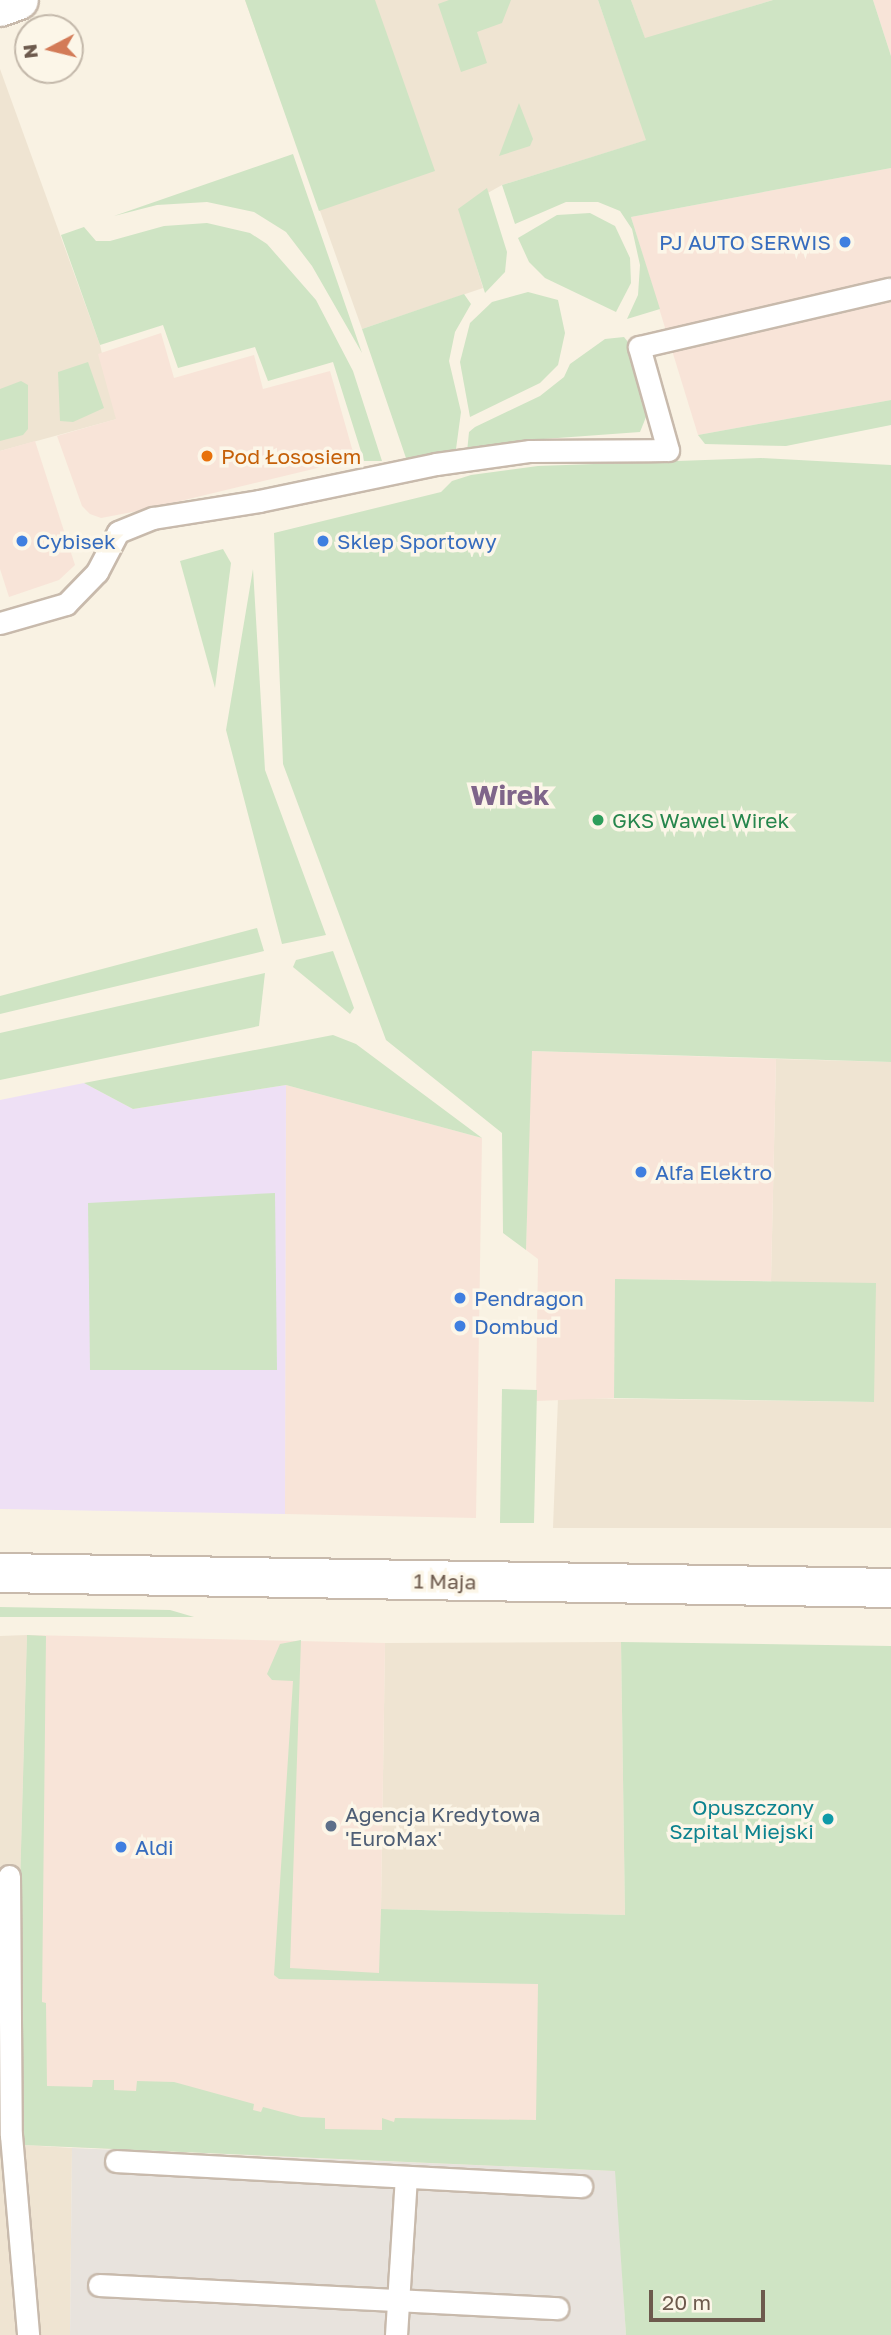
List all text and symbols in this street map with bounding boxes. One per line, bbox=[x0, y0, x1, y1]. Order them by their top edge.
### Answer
north arrow bbox=[14, 14, 84, 84]
text: N bbox=[17, 43, 42, 60]
place label: PJ AUTO SERWIS bbox=[659, 229, 831, 255]
marker: PJ AUTO SERWIS bbox=[837, 234, 853, 250]
place label: Pod Łososiem bbox=[221, 443, 361, 469]
marker: Pod Łososiem bbox=[199, 448, 215, 464]
place label: Cybisek bbox=[36, 528, 116, 554]
place label: Sklep Sportowy bbox=[337, 528, 497, 554]
marker: Cybisek bbox=[14, 533, 30, 549]
marker: Sklep Sportowy bbox=[315, 533, 331, 549]
district label: Wirek bbox=[471, 778, 549, 812]
place label: GKS Wawel Wirek bbox=[612, 807, 789, 833]
marker: GKS Wawel Wirek bbox=[590, 812, 606, 828]
place label: Alfa Elektro bbox=[655, 1159, 772, 1185]
marker: Alfa Elektro bbox=[633, 1164, 649, 1180]
place label: Pendragon bbox=[474, 1285, 584, 1311]
marker: Pendragon bbox=[452, 1290, 468, 1306]
place label: Dombud bbox=[474, 1313, 558, 1339]
marker: Dombud bbox=[452, 1318, 468, 1334]
street label: 1 Maja bbox=[413, 1568, 477, 1594]
place label: Opuszczony Szpital Miejski bbox=[669, 1794, 814, 1844]
place label: Agencja Kredytowa 'EuroMax' bbox=[345, 1801, 540, 1851]
marker: Opuszczony Szpital Miejski bbox=[820, 1811, 836, 1827]
marker: Agencja Kredytowa 'EuroMax' bbox=[323, 1818, 339, 1834]
place label: Aldi bbox=[135, 1834, 174, 1860]
marker: Aldi bbox=[113, 1839, 129, 1855]
scale bar bbox=[653, 2276, 768, 2320]
text: 20 m bbox=[662, 2289, 711, 2315]

